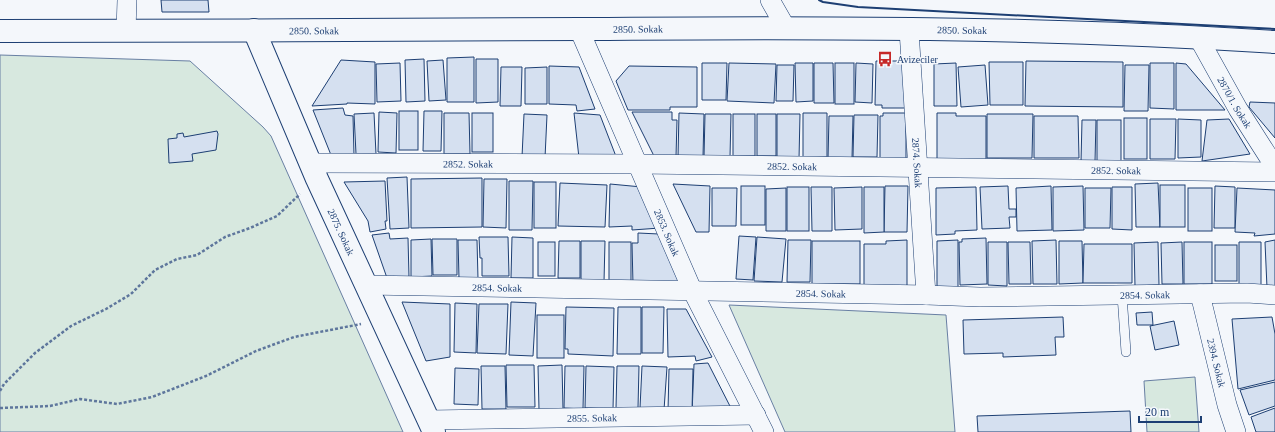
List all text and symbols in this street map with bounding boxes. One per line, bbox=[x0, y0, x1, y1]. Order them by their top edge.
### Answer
street label: 2850. Sokak bbox=[613, 23, 663, 35]
street label: 2850. Sokak bbox=[937, 24, 987, 36]
street label: 2850. Sokak bbox=[289, 25, 339, 36]
bus stop icon: Avizeciler bbox=[876, 50, 894, 68]
place label: Avizeciler bbox=[897, 54, 939, 65]
street label: 2870/1. Sokak bbox=[1215, 75, 1254, 130]
street label: 2874. Sokak bbox=[910, 137, 924, 188]
street label: 2852. Sokak bbox=[443, 158, 493, 170]
street label: 2852. Sokak bbox=[767, 161, 817, 172]
street label: 2852. Sokak bbox=[1091, 165, 1141, 176]
street label: 2875. Sokak bbox=[325, 207, 356, 257]
street label: 2853. Sokak bbox=[652, 208, 682, 258]
street label: 2854. Sokak bbox=[472, 282, 522, 294]
street label: 2854. Sokak bbox=[796, 288, 846, 300]
street label: 2854. Sokak bbox=[1120, 289, 1170, 301]
street label: 2394. Sokak bbox=[1205, 338, 1228, 389]
scale bar bbox=[1139, 398, 1201, 424]
text: 20 m bbox=[1145, 405, 1170, 419]
street label: 2855. Sokak bbox=[567, 412, 617, 424]

